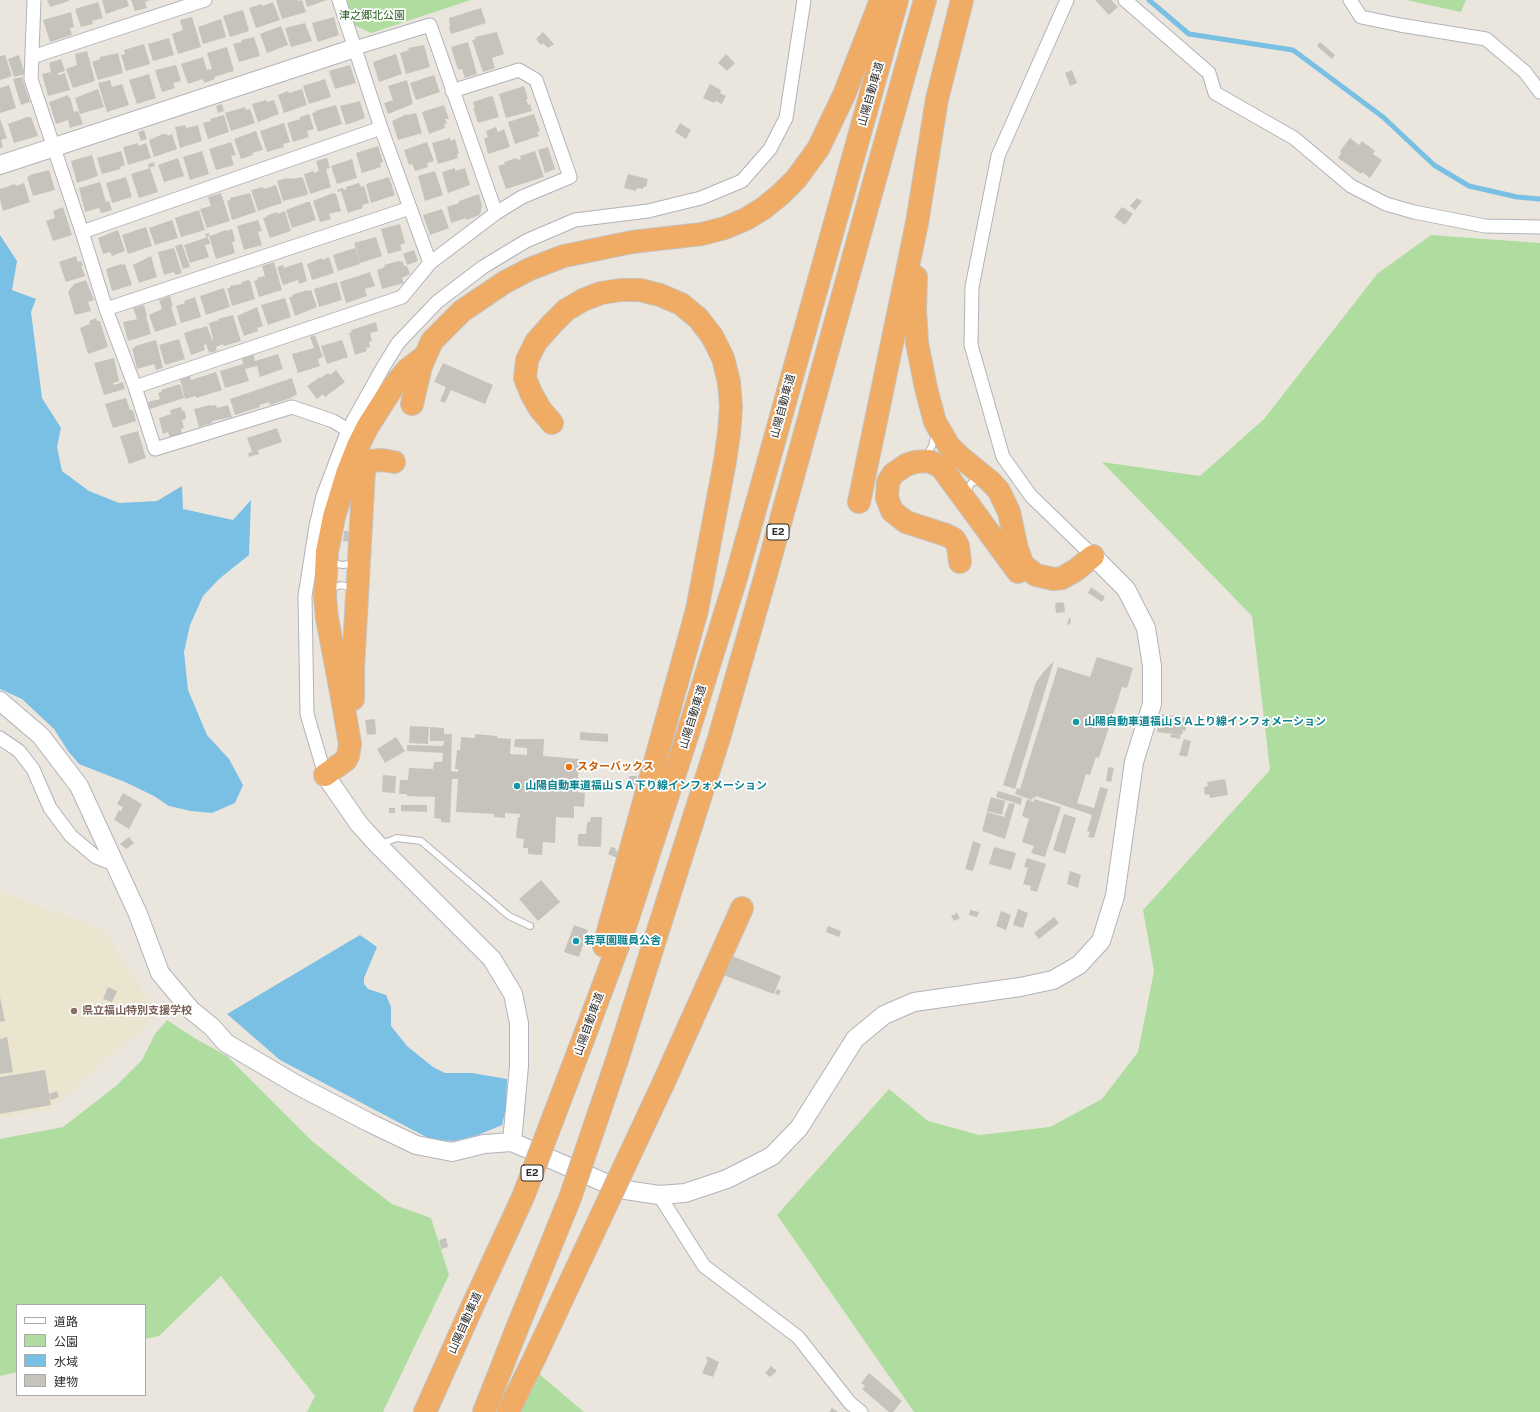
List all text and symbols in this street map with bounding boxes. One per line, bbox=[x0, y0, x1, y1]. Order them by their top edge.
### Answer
park label: 津之郷北公園 bbox=[339, 9, 405, 23]
street label: 山陽自動車道 bbox=[856, 60, 886, 128]
street label: 山陽自動車道 bbox=[768, 372, 798, 440]
road number: E2 bbox=[767, 524, 789, 540]
street label: 山陽自動車道 bbox=[677, 684, 709, 750]
place label: 山陽自動車道福山ＳＡ上り線インフォメーション bbox=[1084, 715, 1326, 729]
marker: 山陽自動車道福山ＳＡ上り線インフォメーション bbox=[1071, 717, 1081, 727]
place label: スターバックス bbox=[577, 760, 654, 774]
marker: スターバックス bbox=[564, 762, 574, 772]
place label: 山陽自動車道福山ＳＡ下り線インフォメーション bbox=[525, 779, 767, 793]
marker: 山陽自動車道福山ＳＡ下り線インフォメーション bbox=[512, 781, 522, 791]
place label: 若草園職員公舎 bbox=[584, 934, 661, 948]
marker: 若草園職員公舎 bbox=[571, 936, 581, 946]
street label: 山陽自動車道 bbox=[572, 991, 606, 1057]
place label: 県立福山特別支援学校 bbox=[82, 1004, 192, 1018]
marker: 県立福山特別支援学校 bbox=[69, 1006, 79, 1016]
road number: E2 bbox=[521, 1165, 543, 1181]
street label: 山陽自動車道 bbox=[446, 1290, 484, 1356]
legend bbox=[16, 1304, 146, 1396]
text: 道路 bbox=[54, 1315, 78, 1329]
text: 公園 bbox=[54, 1335, 78, 1349]
text: 水域 bbox=[54, 1355, 78, 1369]
text: 建物 bbox=[54, 1375, 78, 1389]

